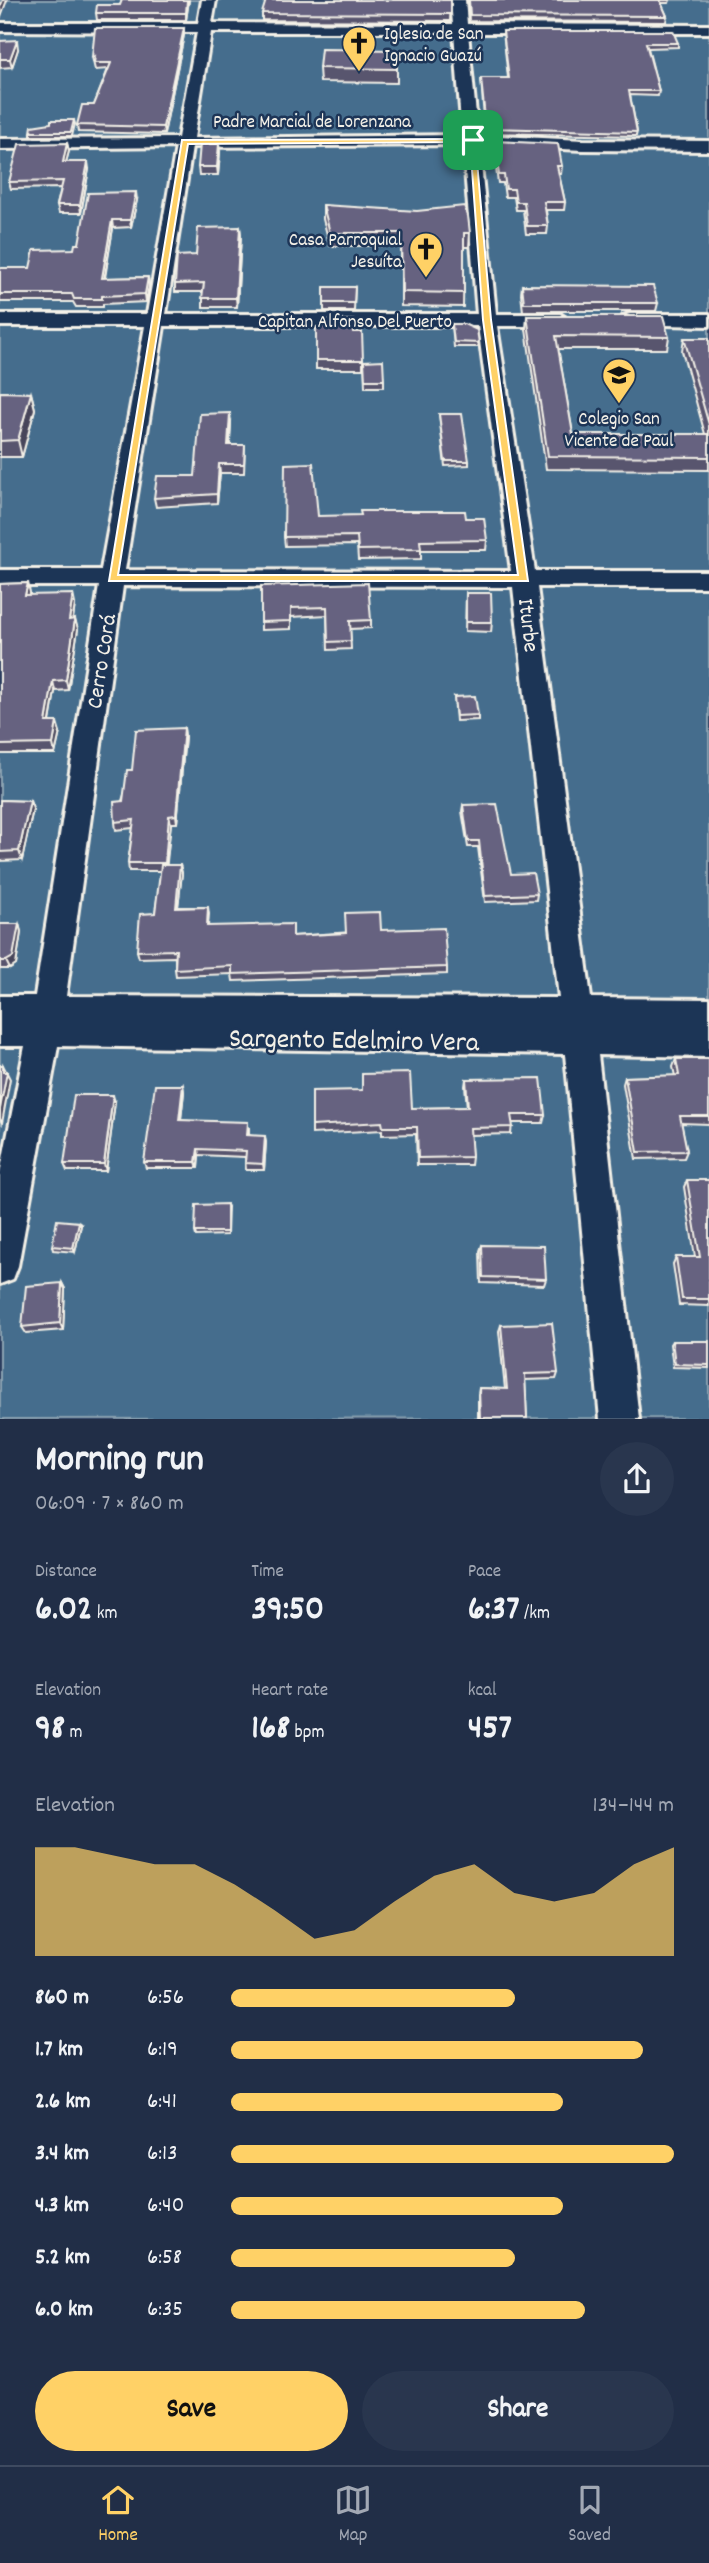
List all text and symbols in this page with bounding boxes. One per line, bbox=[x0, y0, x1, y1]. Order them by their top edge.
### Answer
place label: Iglesia de San Ignacio Guazú bbox=[384, 22, 484, 71]
church icon: Iglesia de San Ignacio Guazú bbox=[340, 24, 378, 73]
street label: Padre Marcial de Lorenzana bbox=[213, 110, 412, 137]
pin bbox=[443, 110, 503, 170]
icon: arrive bbox=[454, 121, 492, 159]
place label: Casa Parroquial Jesuíta bbox=[289, 228, 403, 277]
church icon: Casa Parroquial Jesuíta bbox=[407, 230, 445, 279]
street label: Capitan Alfonso Del Puerto bbox=[258, 310, 452, 337]
school or university icon: Colegio San Vicente de Paul bbox=[600, 356, 638, 405]
place label: Colegio San Vicente de Paul bbox=[565, 407, 674, 456]
street label: Iturbe bbox=[507, 597, 546, 654]
street label: Cerro Corá bbox=[80, 611, 127, 711]
street label: Sargento Edelmiro Vera bbox=[228, 1021, 480, 1065]
text: Morning run bbox=[35, 1434, 204, 1489]
button: share bbox=[600, 1442, 674, 1516]
text: 06:09 · 7 × 860 m bbox=[35, 1488, 184, 1521]
text: Distance bbox=[35, 1559, 97, 1586]
text: Time bbox=[251, 1559, 284, 1586]
text: Pace bbox=[468, 1559, 501, 1586]
text: 6.02 bbox=[35, 1586, 92, 1636]
text: 39:50 bbox=[251, 1586, 324, 1636]
text: 6:37 bbox=[468, 1586, 520, 1636]
text: km bbox=[92, 1601, 118, 1628]
text: /km bbox=[520, 1601, 550, 1628]
text: Elevation bbox=[35, 1678, 101, 1705]
text: Heart rate bbox=[251, 1678, 328, 1705]
text: kcal bbox=[468, 1678, 497, 1705]
text: 98 bbox=[35, 1705, 65, 1755]
text: 168 bbox=[251, 1705, 290, 1755]
text: 457 bbox=[468, 1705, 512, 1755]
text: m bbox=[65, 1720, 82, 1747]
text: bpm bbox=[290, 1720, 325, 1747]
text: Elevation bbox=[35, 1790, 115, 1823]
text: 134–144 m bbox=[593, 1790, 674, 1823]
text: 860 m bbox=[35, 1982, 89, 2015]
text: 6:56 bbox=[147, 1982, 184, 2015]
text: 1.7 km bbox=[35, 2034, 83, 2067]
text: 6:19 bbox=[147, 2034, 178, 2067]
text: 2.6 km bbox=[35, 2086, 91, 2119]
text: 6:41 bbox=[147, 2086, 177, 2119]
text: 3.4 km bbox=[35, 2138, 89, 2171]
text: 6:13 bbox=[147, 2138, 177, 2171]
text: 4.3 km bbox=[35, 2190, 89, 2223]
text: 6:40 bbox=[147, 2190, 184, 2223]
text: 5.2 km bbox=[35, 2242, 90, 2275]
text: 6:58 bbox=[147, 2242, 182, 2275]
text: 6.0 km bbox=[35, 2294, 93, 2327]
text: 6:35 bbox=[147, 2294, 183, 2327]
button: Save bbox=[35, 2371, 348, 2451]
button: Share bbox=[362, 2371, 674, 2451]
tab: Home bbox=[98, 2481, 138, 2550]
tab: Map bbox=[334, 2481, 372, 2550]
tab: Saved bbox=[568, 2481, 611, 2550]

